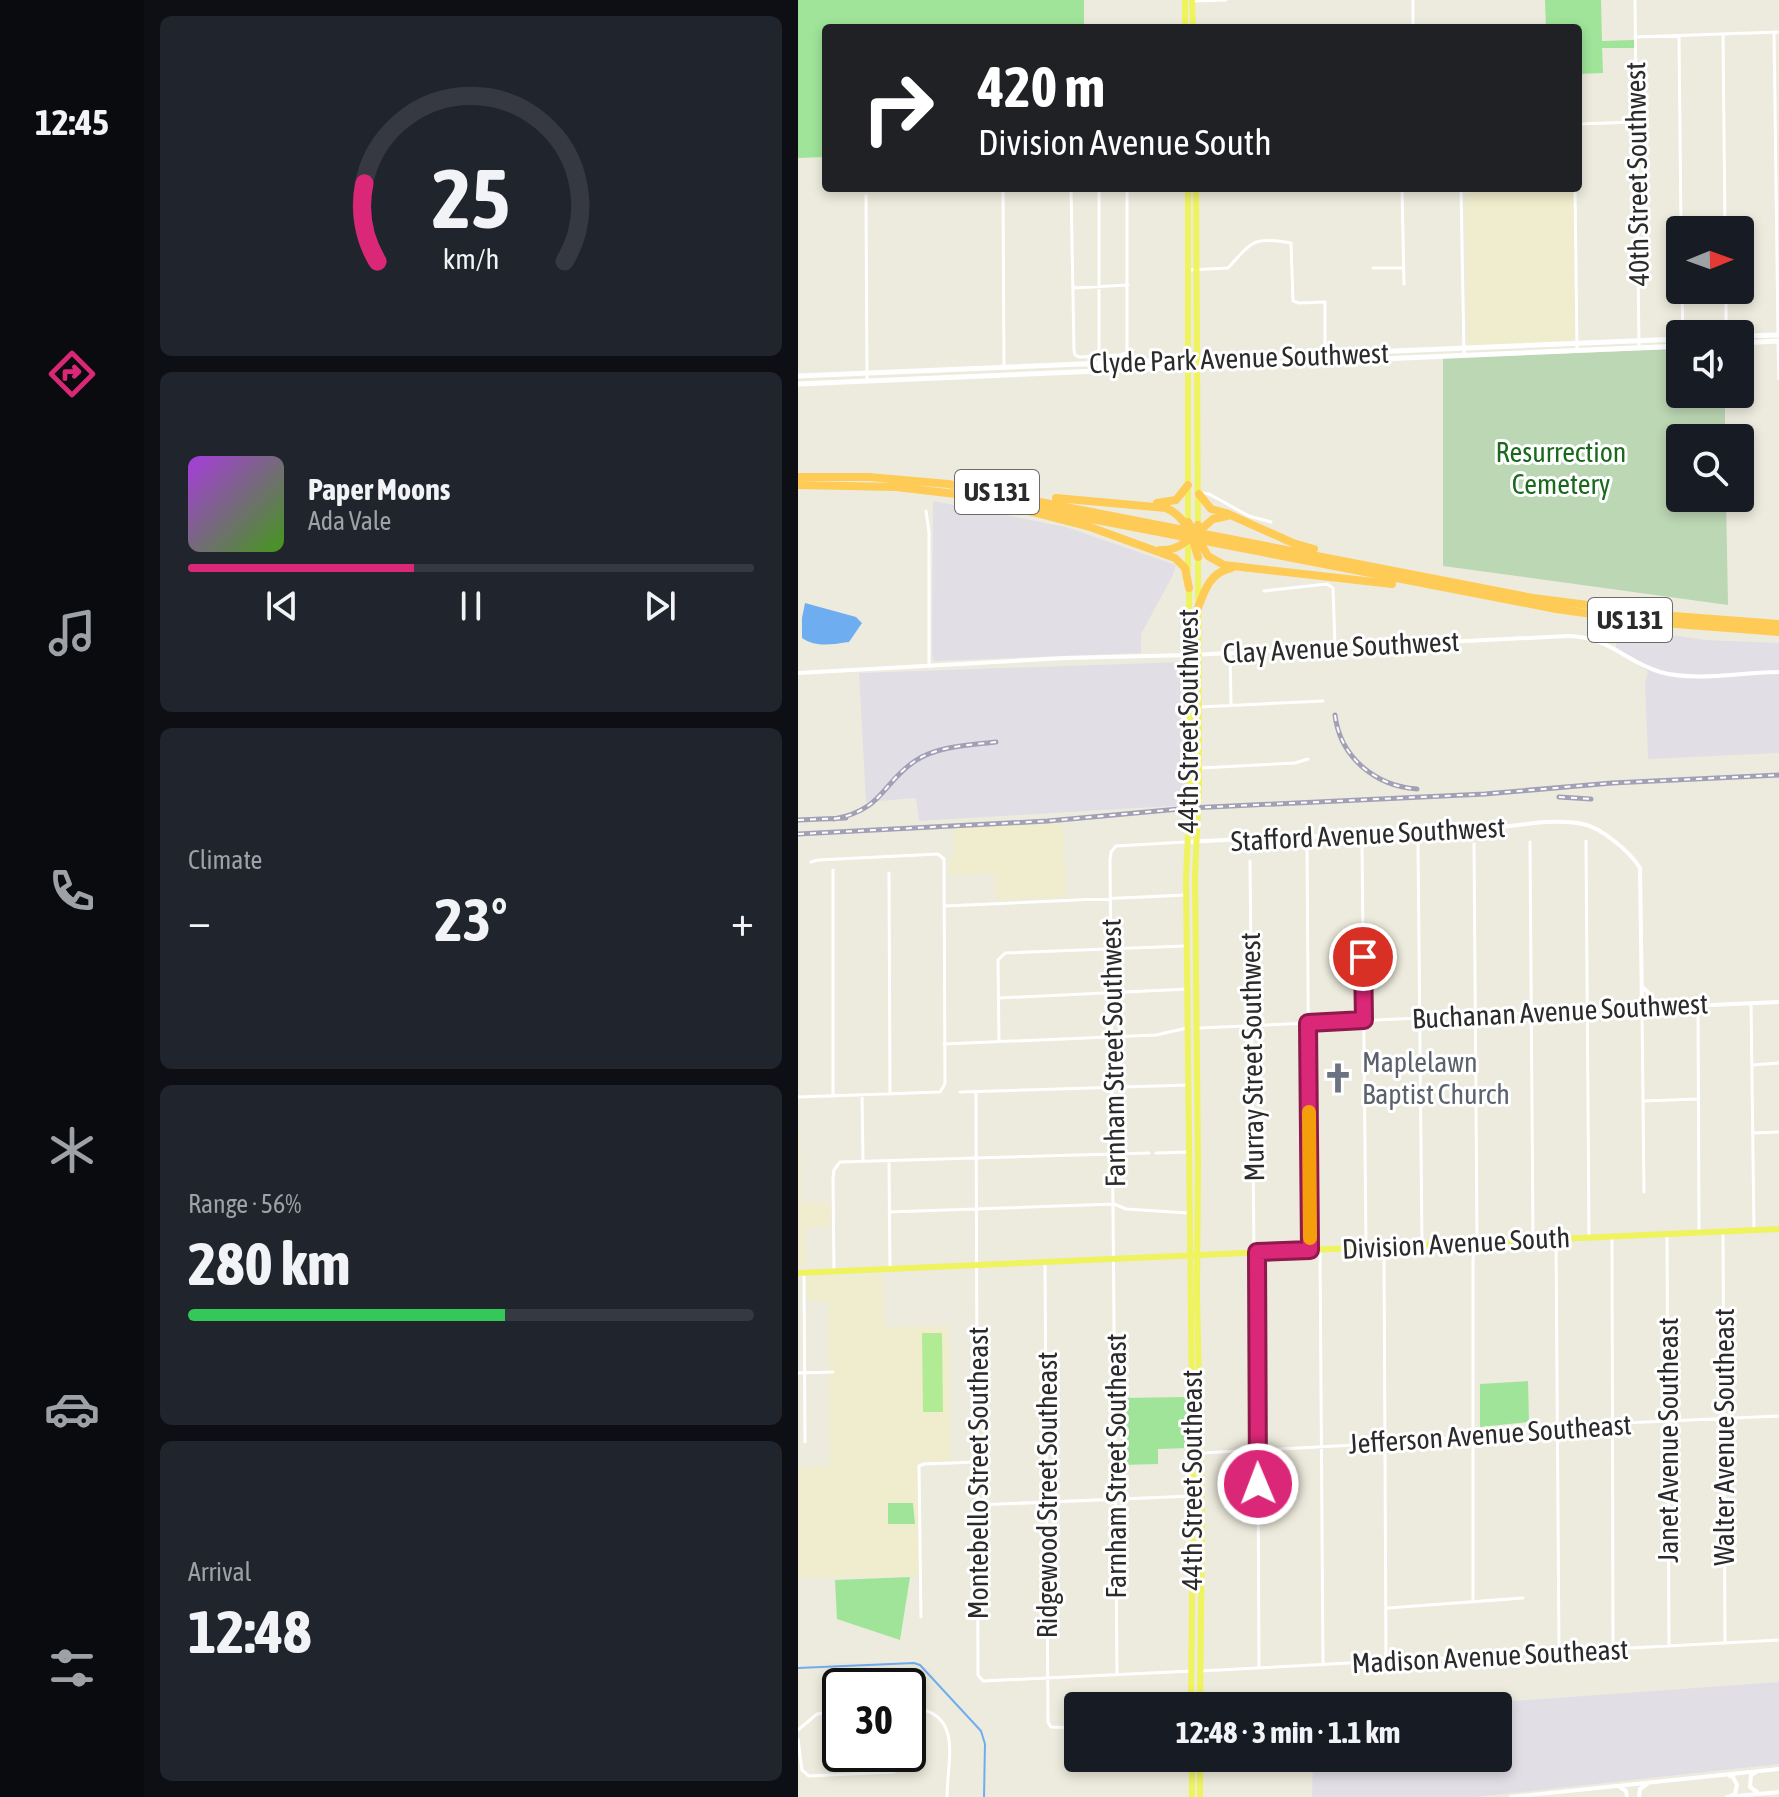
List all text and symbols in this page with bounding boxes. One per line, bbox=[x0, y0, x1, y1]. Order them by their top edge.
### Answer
text: 420 m bbox=[978, 55, 1105, 119]
icon: right bbox=[846, 56, 950, 160]
street label: 40th Street Southwest bbox=[1619, 62, 1655, 286]
text: 12:45 bbox=[35, 101, 109, 143]
text: Division Avenue South bbox=[978, 121, 1272, 163]
text: 25 bbox=[432, 150, 510, 246]
north arrow bbox=[1666, 216, 1754, 304]
map controls bbox=[1666, 216, 1754, 512]
text: km/h bbox=[443, 242, 499, 275]
button: sound bbox=[1666, 320, 1754, 408]
street label: Clyde Park Avenue Southwest bbox=[1089, 337, 1389, 379]
icon: directions bbox=[44, 346, 100, 402]
button: search bbox=[1666, 424, 1754, 512]
park label: Resurrection Cemetery bbox=[1496, 436, 1626, 500]
road number: US 131 bbox=[955, 470, 1039, 514]
text: Paper Moons bbox=[308, 472, 450, 506]
text: Ada Vale bbox=[308, 506, 391, 536]
icon: previous bbox=[260, 584, 304, 628]
icon: pause bbox=[449, 584, 493, 628]
icon: next bbox=[638, 584, 682, 628]
road number: US 131 bbox=[1588, 598, 1672, 642]
icon: music bbox=[44, 605, 100, 661]
street label: 44th Street Southwest bbox=[1172, 609, 1204, 833]
street label: Clay Avenue Southwest bbox=[1222, 625, 1460, 669]
street label: Stafford Avenue Southwest bbox=[1230, 811, 1506, 857]
text: Climate bbox=[188, 845, 262, 875]
icon: phone bbox=[44, 863, 100, 919]
text: 23° bbox=[435, 885, 507, 954]
text: − bbox=[188, 895, 211, 945]
text: + bbox=[731, 895, 754, 945]
street label: Farnham Street Southwest bbox=[1095, 918, 1131, 1188]
pin bbox=[1329, 923, 1397, 991]
street label: Murray Street Southwest bbox=[1234, 932, 1270, 1182]
icon: arrive bbox=[1341, 935, 1385, 979]
street label: Buchanan Avenue Southwest bbox=[1411, 987, 1709, 1035]
place label: Maplelawn Baptist Church bbox=[1362, 1046, 1510, 1110]
church icon: Maplelawn Baptist Church bbox=[1321, 1061, 1355, 1095]
icon: climate bbox=[44, 1122, 100, 1178]
text: Range · 56% bbox=[188, 1189, 301, 1219]
street label: Division Avenue South bbox=[1341, 1221, 1571, 1265]
text: 280 km bbox=[188, 1229, 350, 1298]
street label: Walter Avenue Southeast bbox=[1708, 1308, 1740, 1566]
street label: Janet Avenue Southeast bbox=[1652, 1317, 1684, 1563]
street label: Montebello Street Southeast bbox=[962, 1327, 994, 1619]
street label: Farnham Street Southeast bbox=[1100, 1333, 1132, 1599]
street label: Ridgewood Street Southeast bbox=[1031, 1352, 1063, 1638]
street label: 44th Street Southeast bbox=[1176, 1370, 1208, 1590]
icon: car bbox=[44, 1381, 100, 1437]
street label: Jefferson Avenue Southeast bbox=[1348, 1408, 1632, 1460]
position arrow bbox=[1216, 1442, 1300, 1526]
text: Arrival bbox=[188, 1557, 252, 1587]
text: 12:48 bbox=[188, 1597, 311, 1666]
street label: Madison Avenue Southeast bbox=[1351, 1633, 1629, 1679]
icon: filters bbox=[44, 1640, 100, 1696]
speed limit sign: 30 bbox=[822, 1668, 926, 1772]
text: 12:48 · 3 min · 1.1 km bbox=[1176, 1715, 1400, 1749]

